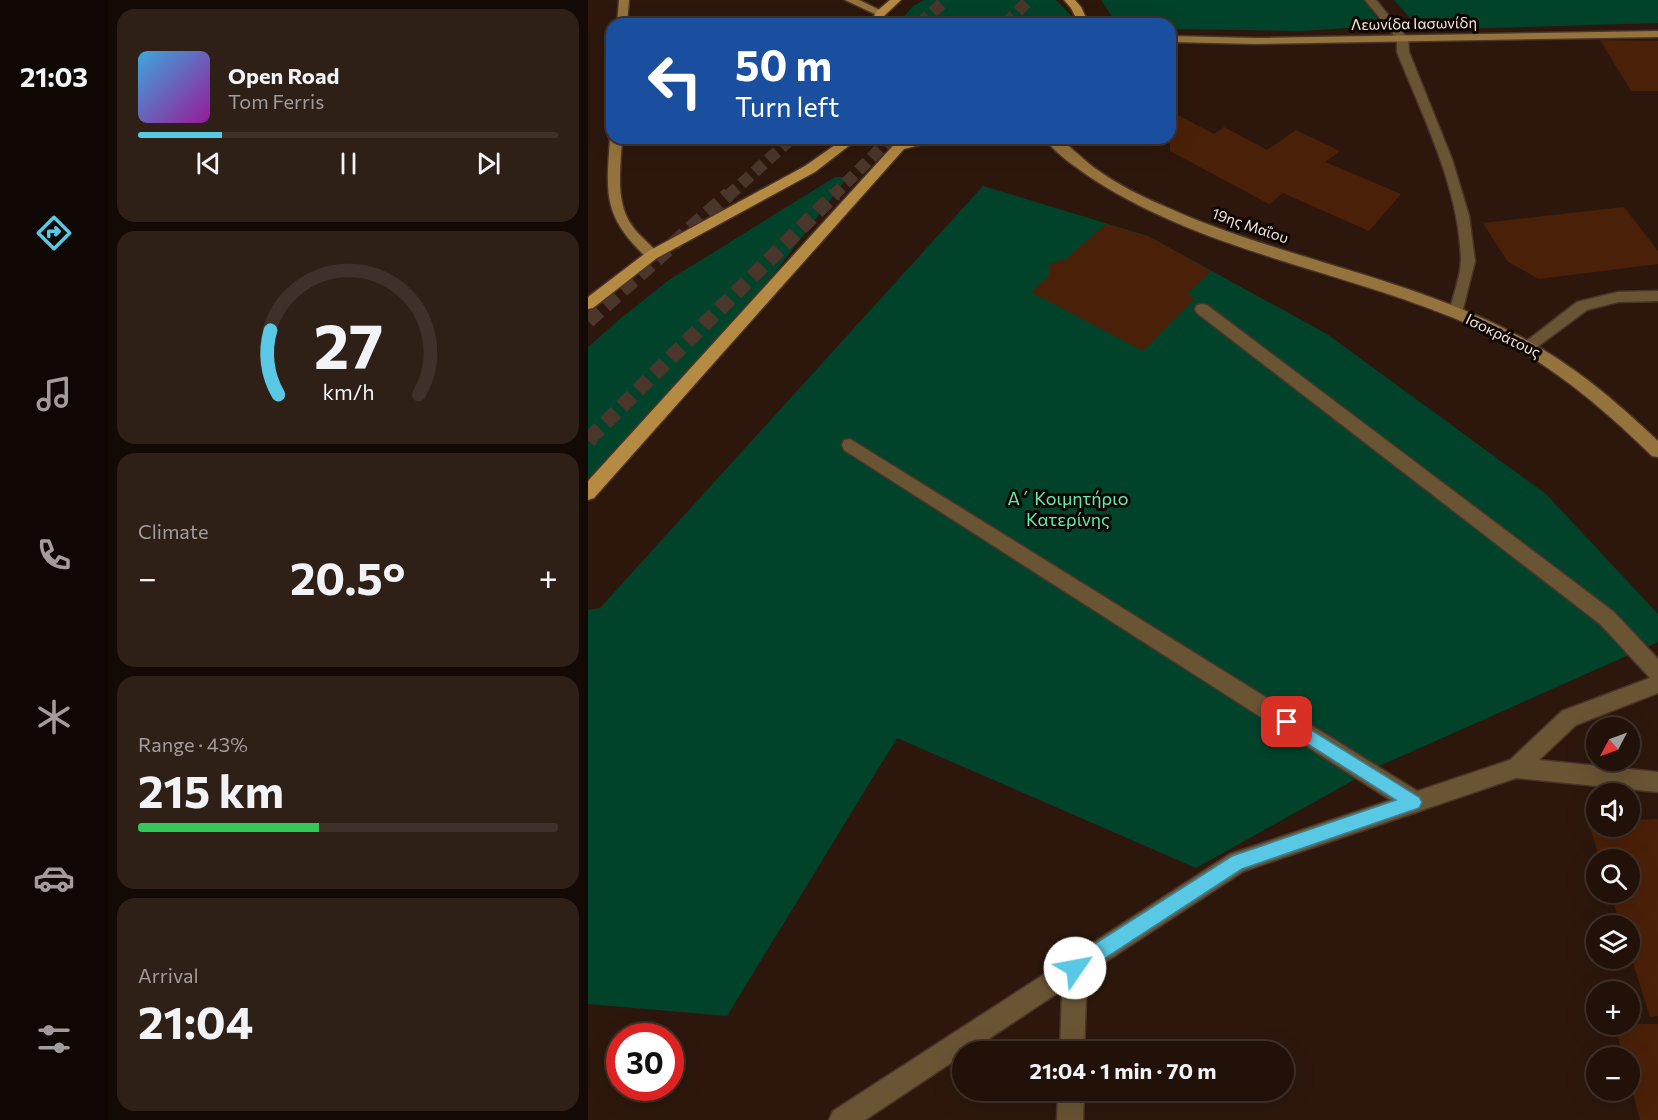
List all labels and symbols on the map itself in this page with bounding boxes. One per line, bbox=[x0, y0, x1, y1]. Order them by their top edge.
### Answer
street label: Λεωνίδα Ιασωνίδη bbox=[1351, 13, 1477, 33]
street label: 19ης Μαΐου bbox=[1210, 204, 1291, 247]
street label: Ισοκράτους bbox=[1463, 309, 1544, 361]
park label: Α΄ Κοιμητήριο Κατερίνης bbox=[1008, 487, 1128, 530]
pin bbox=[1261, 696, 1312, 747]
north arrow bbox=[1586, 717, 1640, 771]
position arrow bbox=[1043, 936, 1107, 1000]
speed limit sign: 30 bbox=[606, 1023, 684, 1101]

